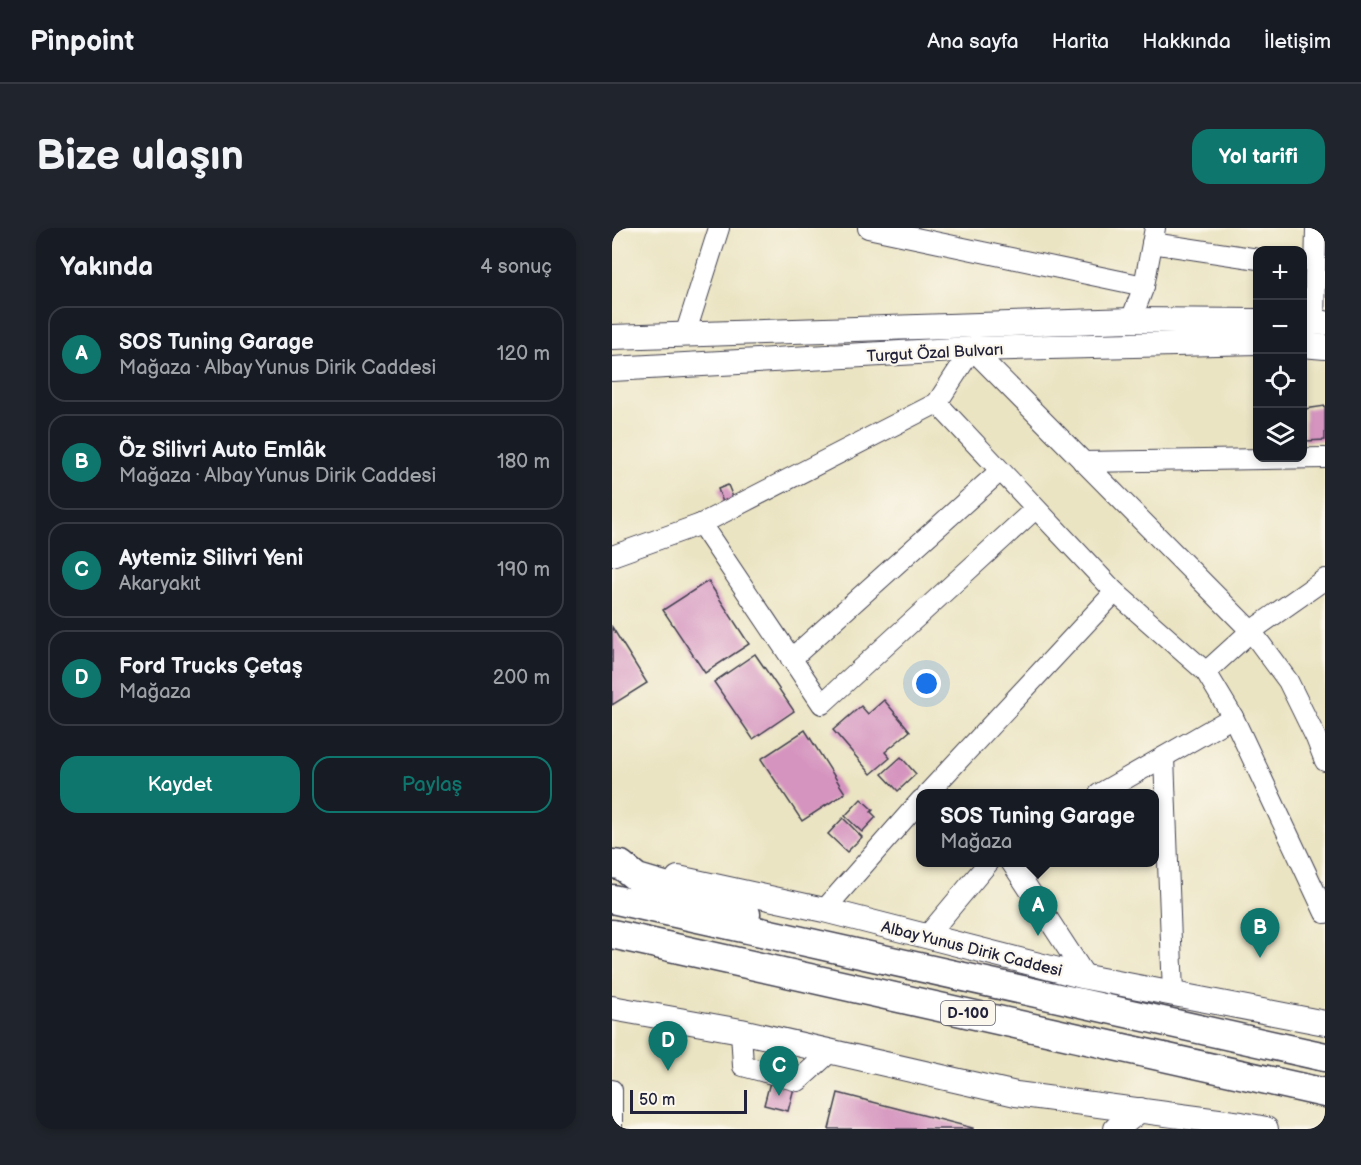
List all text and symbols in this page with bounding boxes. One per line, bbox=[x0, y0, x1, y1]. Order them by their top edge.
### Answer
text: Pinpoint bbox=[30, 25, 134, 58]
text: Ana sayfa bbox=[927, 29, 1019, 54]
text: Harita bbox=[1052, 29, 1109, 54]
text: Hakkında bbox=[1142, 29, 1231, 54]
text: İletişim bbox=[1264, 29, 1331, 54]
button: Yol tarifi bbox=[1192, 129, 1325, 184]
text: Bize ulaşın bbox=[36, 131, 244, 182]
map controls bbox=[1253, 246, 1307, 462]
button: + bbox=[1253, 246, 1307, 300]
text: Yakında bbox=[60, 252, 153, 283]
text: 4 sonuç bbox=[480, 255, 552, 279]
button: − bbox=[1253, 300, 1307, 354]
text: SOS Tuning Garage bbox=[119, 329, 314, 356]
street label: Turgut Özal Bulvarı bbox=[866, 338, 1004, 367]
text: A bbox=[75, 342, 88, 366]
text: 120 m bbox=[497, 342, 550, 366]
button: locate bbox=[1253, 354, 1307, 408]
text: Mağaza · Albay Yunus Dirik Caddesi bbox=[119, 356, 436, 380]
button: layers bbox=[1253, 408, 1307, 462]
text: Öz Silivri Auto Emlâk bbox=[119, 437, 326, 464]
text: B bbox=[74, 450, 89, 474]
text: 180 m bbox=[497, 450, 550, 474]
text: Mağaza · Albay Yunus Dirik Caddesi bbox=[119, 464, 436, 488]
text: Aytemiz Silivri Yeni bbox=[119, 545, 303, 572]
text: C bbox=[74, 558, 89, 582]
text: 190 m bbox=[497, 558, 550, 582]
text: Akaryakıt bbox=[119, 572, 201, 596]
text: Ford Trucks Çetaş bbox=[119, 653, 303, 680]
text: D bbox=[75, 666, 88, 690]
text: 200 m bbox=[493, 666, 550, 690]
your location bbox=[912, 669, 941, 698]
text: Mağaza bbox=[119, 680, 191, 704]
button: Kaydet bbox=[60, 756, 300, 813]
button: Paylaş bbox=[312, 756, 552, 813]
popup bbox=[916, 789, 1159, 867]
text: SOS Tuning Garage bbox=[940, 803, 1135, 830]
text: Mağaza bbox=[940, 830, 1012, 854]
pin: A bbox=[1018, 886, 1058, 936]
pin: B bbox=[1240, 908, 1280, 958]
street label: Albay Yunus Dirik Caddesi bbox=[879, 918, 1064, 981]
road number: D-100 bbox=[941, 1001, 995, 1025]
pin: D bbox=[648, 1022, 688, 1071]
pin: C bbox=[760, 1046, 798, 1096]
scale bar bbox=[630, 1087, 747, 1114]
text: 50 m bbox=[639, 1091, 675, 1110]

